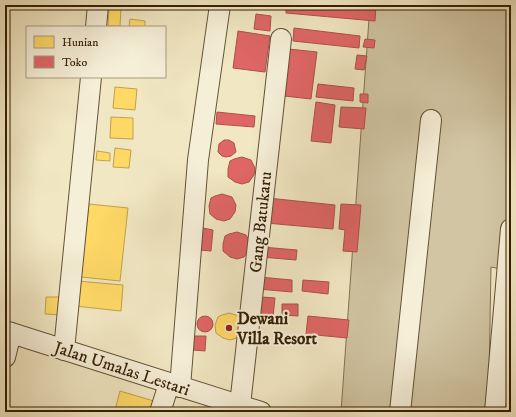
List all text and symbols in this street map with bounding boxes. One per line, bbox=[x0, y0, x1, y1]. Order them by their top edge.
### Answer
legend bbox=[26, 26, 166, 78]
text: Hunian bbox=[62, 35, 99, 50]
text: Toko bbox=[62, 55, 87, 70]
street label: Gang Batukaru bbox=[245, 170, 277, 274]
place label: Dewani Villa Resort bbox=[236, 308, 318, 350]
marker: Dewani Villa Resort bbox=[224, 323, 234, 333]
street label: Jalan Umalas Lestari bbox=[49, 336, 192, 401]

